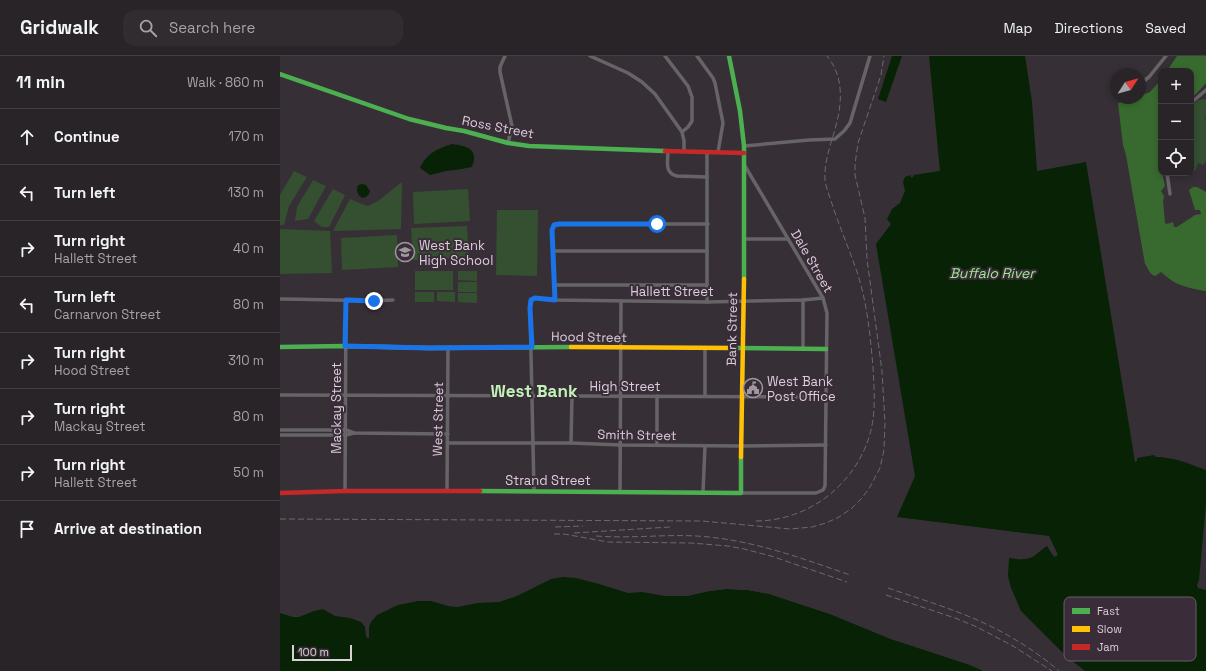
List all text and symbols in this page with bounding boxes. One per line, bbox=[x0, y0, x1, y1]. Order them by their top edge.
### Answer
search box bbox=[123, 10, 403, 46]
text: Gridwalk bbox=[20, 15, 99, 40]
icon: search bbox=[137, 17, 159, 39]
text: Search here bbox=[169, 18, 255, 37]
text: Map bbox=[1003, 19, 1033, 37]
text: Directions bbox=[1055, 19, 1123, 37]
text: Saved bbox=[1145, 19, 1186, 37]
north arrow bbox=[1110, 68, 1146, 104]
map controls bbox=[1158, 68, 1194, 176]
button: + bbox=[1158, 68, 1194, 104]
text: 11 min bbox=[16, 71, 65, 93]
text: Walk · 860 m bbox=[187, 74, 264, 91]
button: − bbox=[1158, 104, 1194, 140]
street label: Ross Street bbox=[461, 112, 535, 142]
icon: ahead bbox=[16, 126, 38, 148]
text: Continue bbox=[54, 127, 120, 146]
text: 170 m bbox=[228, 128, 264, 145]
button: locate bbox=[1158, 140, 1194, 176]
icon: left bbox=[16, 182, 38, 204]
text: Turn left bbox=[54, 183, 116, 202]
text: 130 m bbox=[228, 184, 264, 201]
route start bbox=[648, 215, 666, 233]
street label: Dale Street bbox=[787, 226, 837, 296]
text: Turn right bbox=[54, 231, 125, 250]
place label: West Bank High School bbox=[419, 237, 493, 269]
icon: right bbox=[16, 238, 38, 260]
text: 40 m bbox=[233, 240, 264, 257]
school or university icon: West Bank High School bbox=[394, 241, 416, 263]
text: Hallett Street bbox=[54, 250, 137, 267]
water label: Buffalo River bbox=[949, 264, 1036, 282]
street label: Hallett Street bbox=[630, 283, 714, 300]
text: Turn left bbox=[54, 287, 116, 306]
route end bbox=[365, 292, 383, 310]
street label: Bank Street bbox=[723, 292, 741, 366]
icon: left bbox=[16, 294, 38, 316]
text: 80 m bbox=[233, 296, 264, 313]
text: Carnarvon Street bbox=[54, 306, 161, 323]
street label: Hood Street bbox=[551, 328, 627, 346]
text: Turn right bbox=[54, 343, 125, 362]
icon: right bbox=[16, 350, 38, 372]
text: 310 m bbox=[228, 352, 264, 369]
text: Hood Street bbox=[54, 362, 130, 379]
street label: Mackay Street bbox=[328, 362, 345, 454]
place label: West Bank Post Office bbox=[767, 373, 836, 405]
public building icon: West Bank Post Office bbox=[742, 377, 764, 399]
street label: High Street bbox=[589, 378, 661, 395]
district label: West Bank bbox=[491, 380, 578, 402]
street label: West Street bbox=[429, 382, 447, 456]
text: Turn right bbox=[54, 399, 125, 418]
icon: right bbox=[16, 406, 38, 428]
text: 80 m bbox=[233, 408, 264, 425]
text: Mackay Street bbox=[54, 418, 146, 435]
street label: Smith Street bbox=[597, 426, 677, 444]
text: Turn right bbox=[54, 455, 125, 474]
icon: right bbox=[16, 462, 38, 484]
text: 50 m bbox=[233, 464, 264, 481]
street label: Strand Street bbox=[505, 472, 591, 489]
text: Hallett Street bbox=[54, 474, 137, 491]
icon: arrive bbox=[16, 518, 38, 540]
text: Arrive at destination bbox=[54, 519, 202, 538]
legend bbox=[1064, 597, 1196, 661]
text: Fast bbox=[1097, 604, 1120, 618]
text: Slow bbox=[1097, 622, 1122, 636]
text: Jam bbox=[1097, 640, 1119, 654]
scale bar bbox=[292, 643, 352, 662]
text: 100 m bbox=[298, 645, 329, 659]

